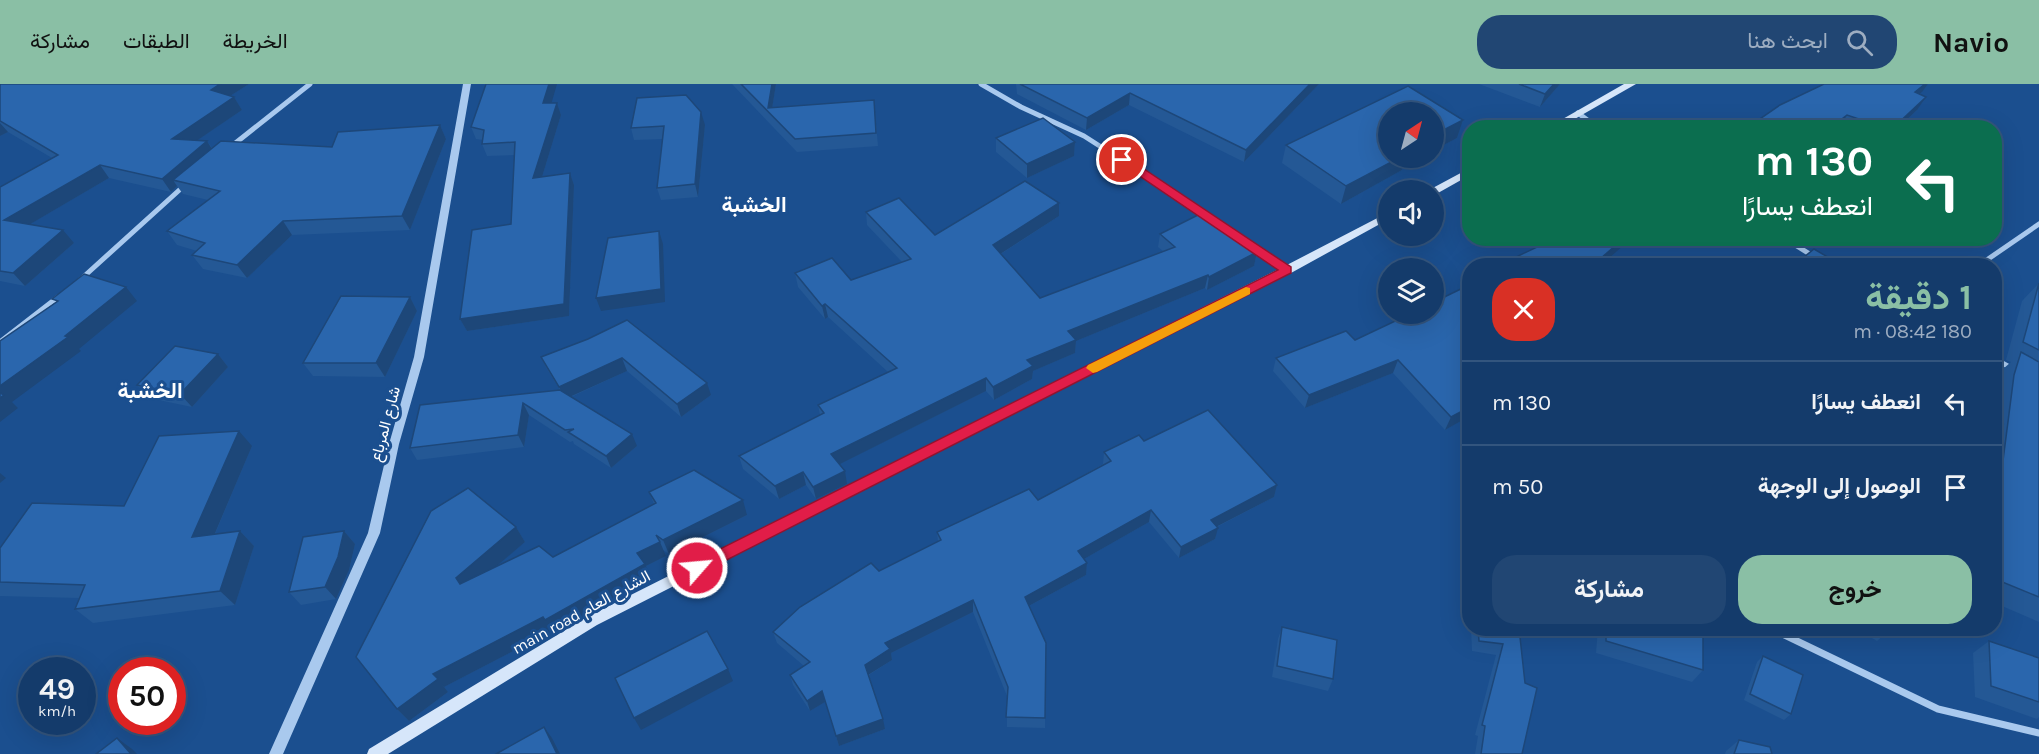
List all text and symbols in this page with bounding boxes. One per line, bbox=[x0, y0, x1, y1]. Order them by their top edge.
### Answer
search box bbox=[1477, 15, 1897, 69]
icon: search bbox=[1843, 26, 1876, 59]
text: Navio bbox=[1933, 26, 2009, 59]
text: ابحث هنا bbox=[1747, 28, 1828, 54]
text: مشاركة bbox=[30, 29, 90, 53]
text: الطبقات bbox=[123, 29, 190, 53]
text: الخريطة bbox=[223, 29, 288, 53]
north arrow bbox=[1378, 102, 1444, 168]
map controls bbox=[1378, 102, 1444, 324]
pin bbox=[1096, 134, 1147, 185]
text: 130 m bbox=[1755, 136, 1873, 186]
icon: arrive bbox=[1105, 143, 1138, 176]
icon: left bbox=[1894, 144, 1972, 222]
button: sound bbox=[1378, 180, 1444, 246]
text: انعطف يسارًا bbox=[1742, 190, 1873, 222]
district label: الخشبة bbox=[721, 192, 787, 218]
button: layers bbox=[1378, 258, 1444, 324]
text: 1 دقيقة bbox=[1865, 276, 1972, 318]
button: close bbox=[1492, 278, 1555, 341]
text: 180 m · 08:42 bbox=[1853, 320, 1972, 343]
district label: الخشبة bbox=[117, 378, 183, 404]
street label: شارع المرباع bbox=[366, 384, 406, 464]
icon: left bbox=[1939, 387, 1972, 420]
text: انعطف يسارًا bbox=[1811, 389, 1921, 415]
text: 130 m bbox=[1492, 390, 1551, 416]
icon: arrive bbox=[1939, 471, 1972, 504]
text: الوصول إلى الوجهة bbox=[1758, 473, 1921, 499]
text: 50 m bbox=[1492, 474, 1543, 500]
position arrow bbox=[665, 536, 729, 600]
button: مشاركة bbox=[1492, 555, 1726, 624]
button: خروج bbox=[1738, 555, 1972, 624]
street label: main road الشارع العام bbox=[509, 566, 654, 660]
speed limit sign: 50 bbox=[108, 657, 186, 735]
text: 49 bbox=[39, 671, 75, 707]
text: km/h bbox=[38, 702, 76, 720]

